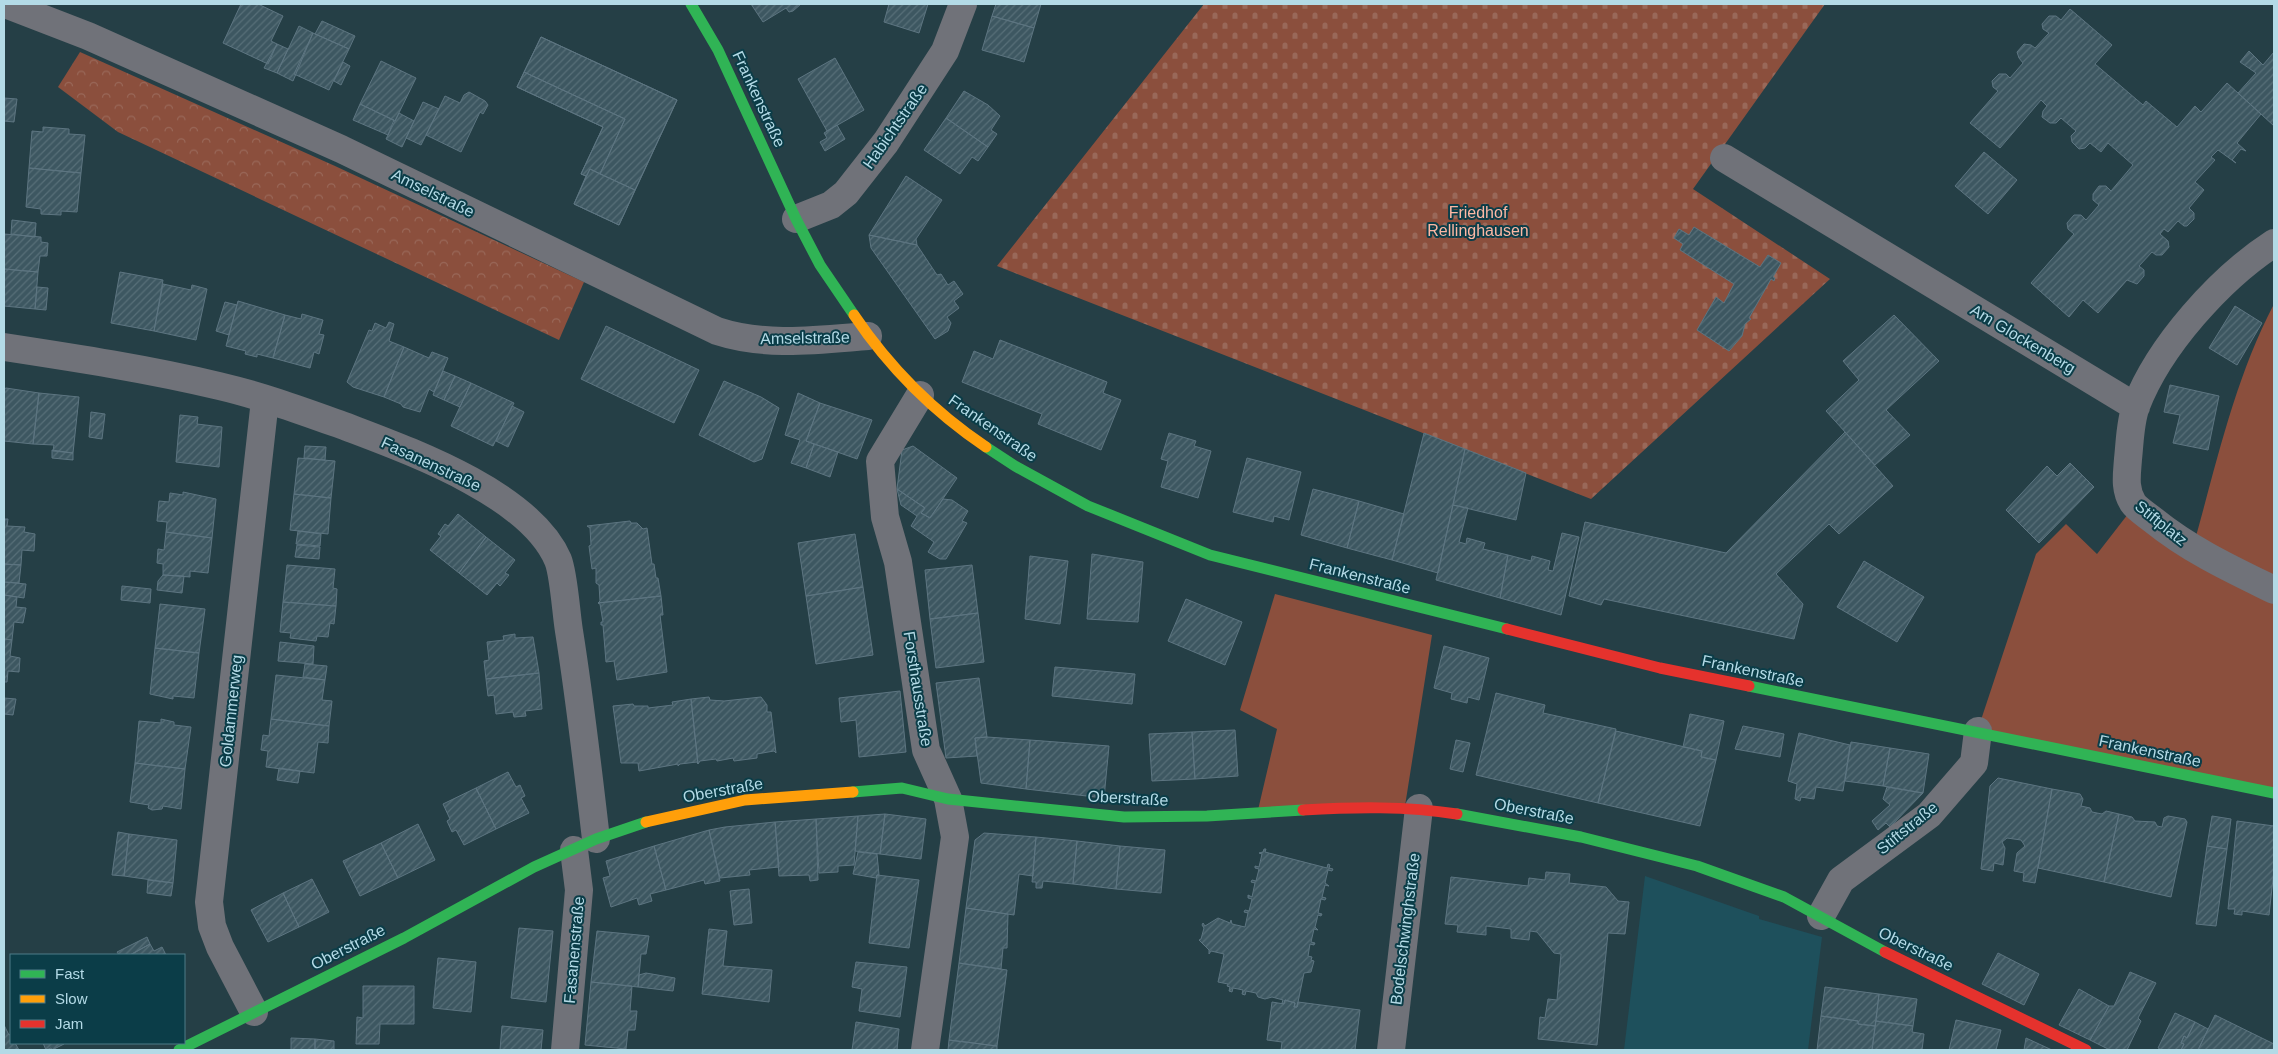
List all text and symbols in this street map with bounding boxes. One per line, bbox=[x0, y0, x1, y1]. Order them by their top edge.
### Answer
street label: Frankenstraße bbox=[729, 48, 789, 150]
street label: Habichtstraße bbox=[859, 80, 931, 172]
street label: Amselstraße bbox=[389, 166, 477, 220]
park label: Friedhof Rellinghausen bbox=[1427, 204, 1529, 239]
street label: Am Glockenberg bbox=[1968, 301, 2078, 377]
street label: Amselstraße bbox=[760, 329, 850, 347]
street label: Frankenstraße bbox=[946, 391, 1041, 465]
street label: Fasanenstraße bbox=[379, 434, 483, 494]
street label: Stiftplatz bbox=[2132, 497, 2190, 549]
street label: Frankenstraße bbox=[1307, 555, 1413, 597]
street label: Forsthausstraße bbox=[900, 630, 936, 748]
street label: Frankenstraße bbox=[1700, 652, 1806, 690]
street label: Goldammerweg bbox=[217, 654, 245, 768]
street label: Frankenstraße bbox=[2097, 732, 2203, 770]
street label: Oberstraße bbox=[682, 775, 764, 805]
street label: Oberstraße bbox=[1087, 787, 1169, 809]
street label: Oberstraße bbox=[1493, 795, 1575, 827]
street label: Stiftstraße bbox=[1873, 798, 1941, 858]
street label: Bodelschwinghstraße bbox=[1387, 852, 1423, 1006]
street label: Fasanenstraße bbox=[561, 896, 587, 1004]
street label: Oberstraße bbox=[308, 921, 388, 973]
street label: Oberstraße bbox=[1876, 924, 1956, 974]
legend bbox=[10, 954, 185, 1044]
text: Fast bbox=[55, 965, 85, 982]
text: Slow bbox=[55, 990, 88, 1007]
text: Jam bbox=[55, 1015, 83, 1032]

